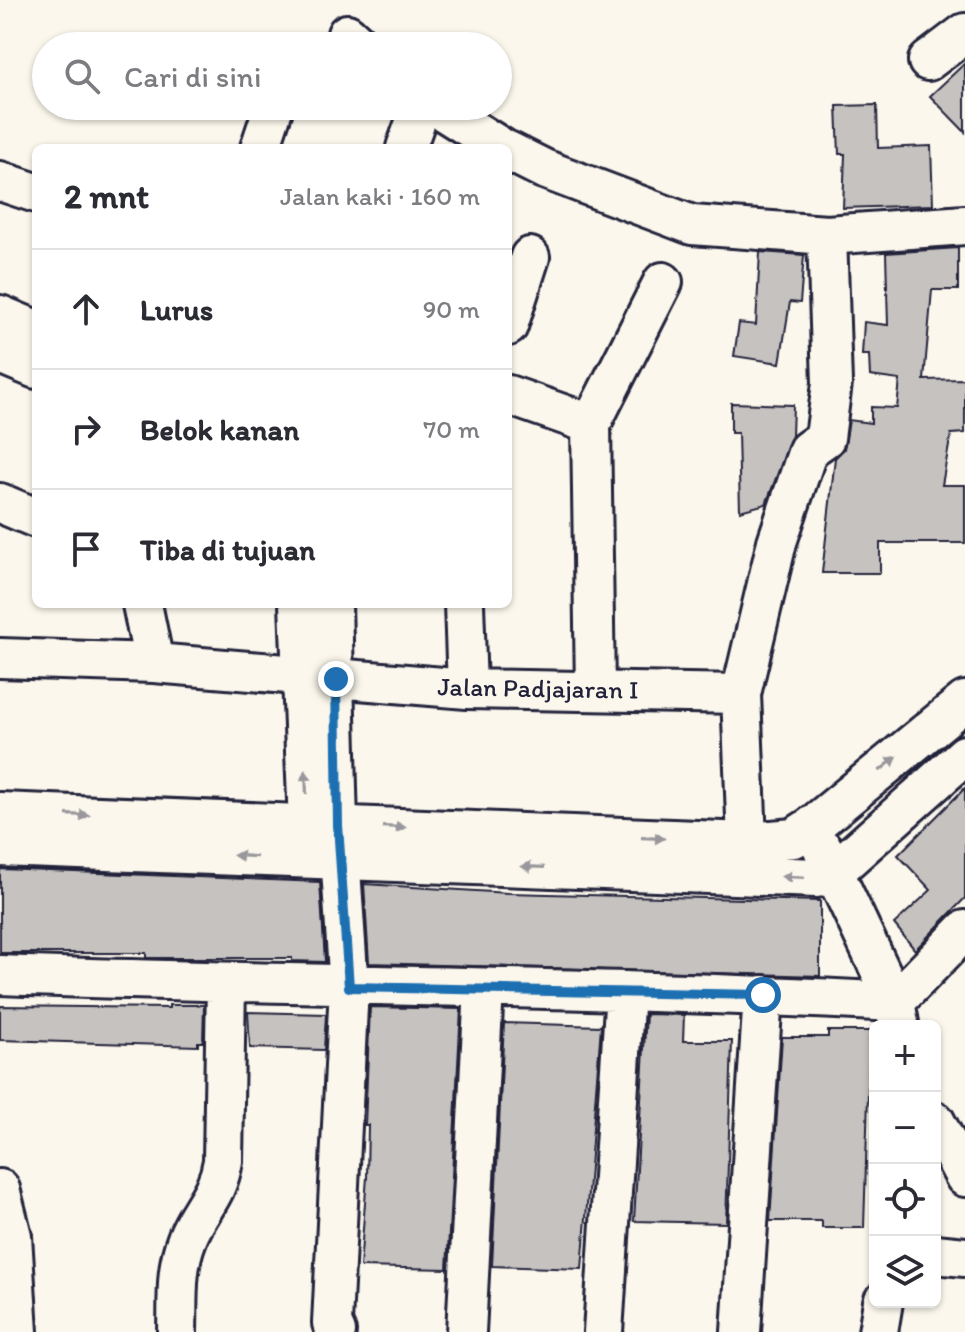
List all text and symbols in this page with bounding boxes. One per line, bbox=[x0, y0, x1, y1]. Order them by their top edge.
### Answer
search box bbox=[32, 32, 512, 120]
icon: search bbox=[60, 54, 104, 98]
text: Cari di sini bbox=[124, 58, 262, 95]
text: 2 mnt bbox=[64, 176, 149, 217]
text: Jalan kaki · 160 m bbox=[280, 180, 480, 212]
icon: ahead bbox=[64, 287, 108, 331]
text: Lurus bbox=[140, 291, 213, 328]
text: 90 m bbox=[423, 293, 480, 325]
icon: right bbox=[64, 407, 108, 451]
text: Belok kanan bbox=[140, 411, 299, 448]
text: 70 m bbox=[423, 413, 480, 445]
icon: arrive bbox=[64, 527, 108, 571]
text: Tiba di tujuan bbox=[140, 531, 315, 568]
route end bbox=[318, 661, 354, 697]
street label: Jalan Padjajaran I bbox=[437, 670, 639, 706]
one-way arrow bbox=[878, 757, 898, 773]
one-way arrow bbox=[299, 769, 312, 794]
one-way arrow bbox=[66, 808, 91, 821]
one-way arrow bbox=[382, 821, 407, 834]
one-way arrow bbox=[641, 832, 666, 845]
one-way arrow bbox=[232, 850, 257, 863]
one-way arrow bbox=[520, 861, 545, 874]
one-way arrow bbox=[780, 870, 805, 883]
route start bbox=[745, 977, 781, 1013]
map controls bbox=[869, 1020, 941, 1308]
button: + bbox=[869, 1020, 941, 1092]
button: − bbox=[869, 1092, 941, 1164]
button: locate bbox=[869, 1164, 941, 1236]
button: layers bbox=[869, 1236, 941, 1308]

